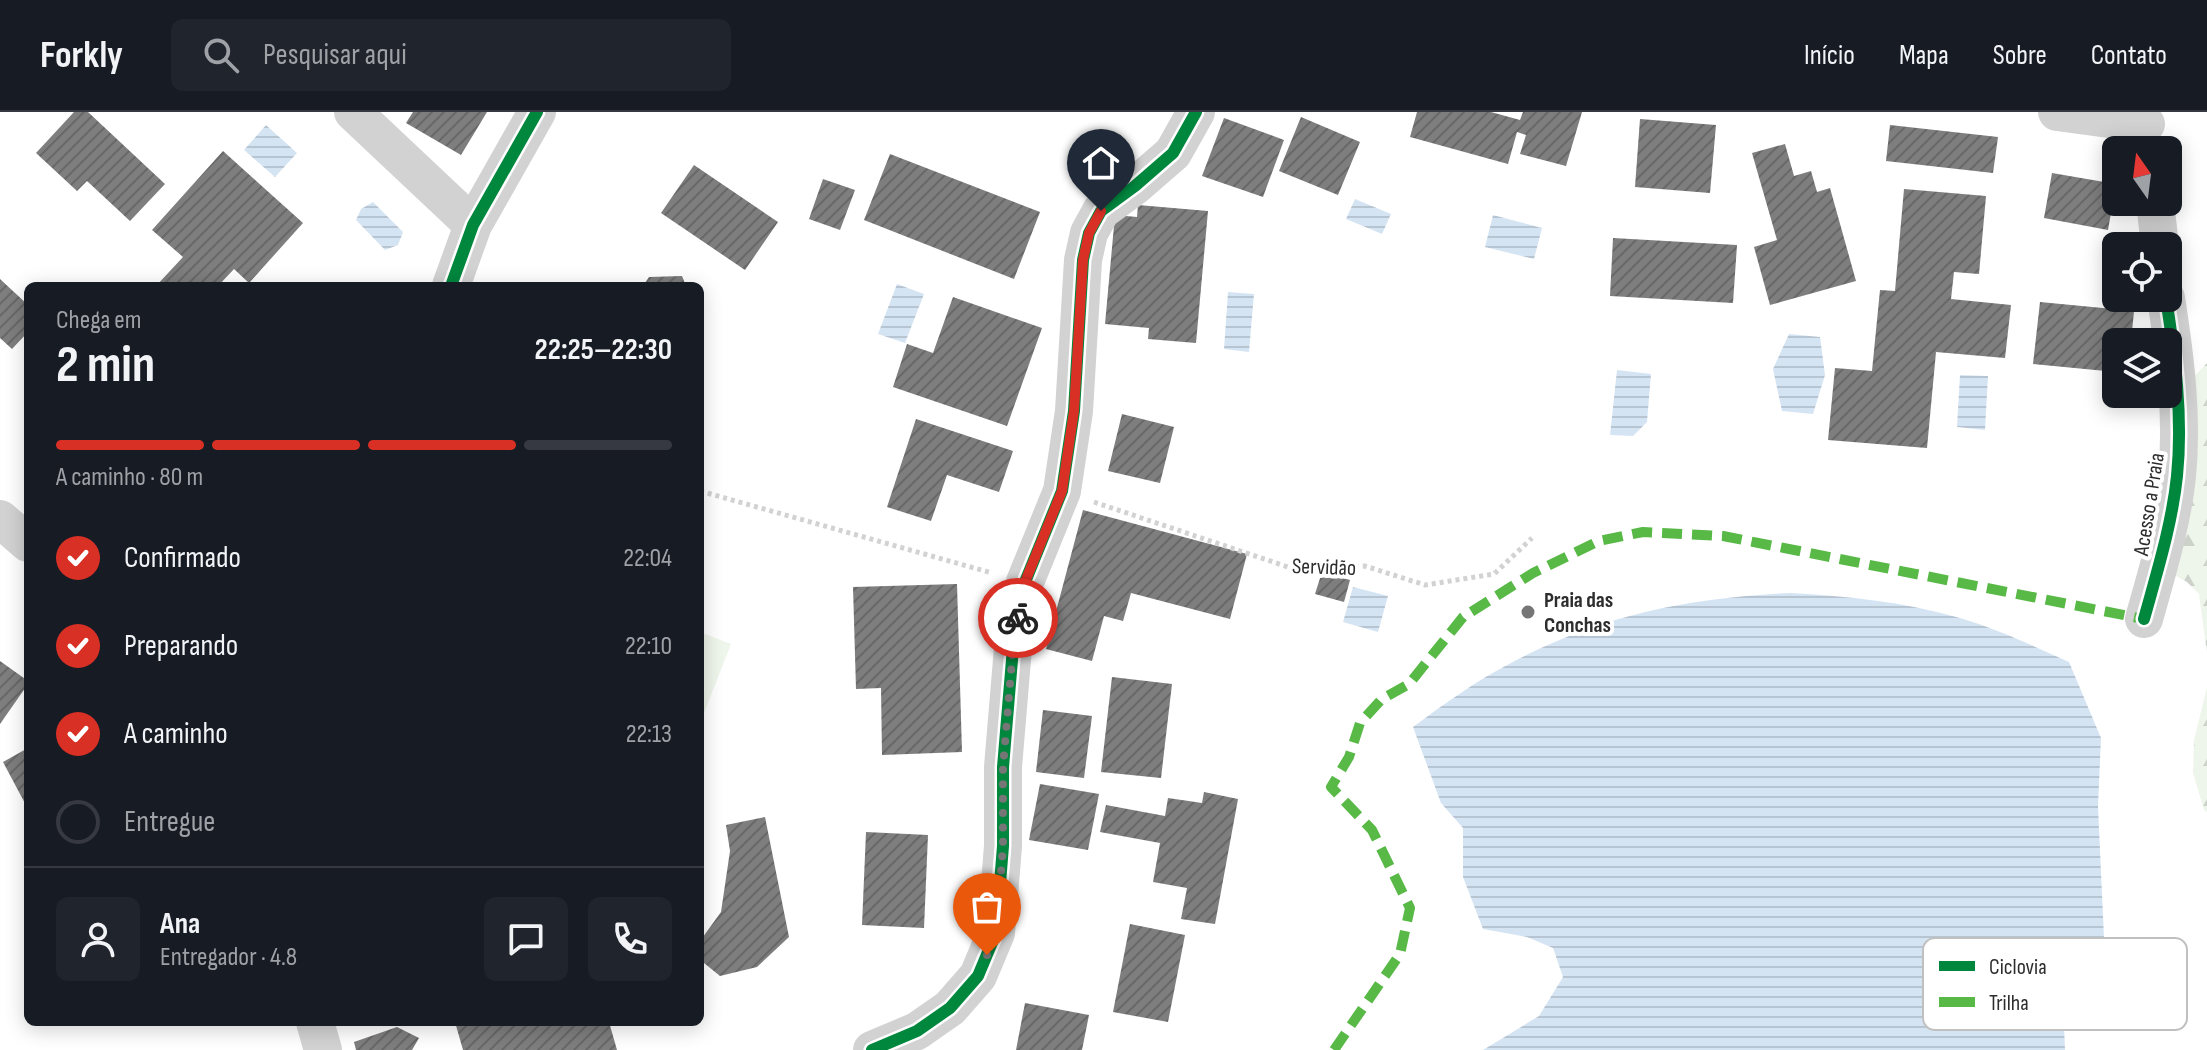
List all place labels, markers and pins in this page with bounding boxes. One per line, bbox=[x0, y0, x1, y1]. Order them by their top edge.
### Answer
pin bbox=[1067, 129, 1135, 211]
place label: Praia das Conchas bbox=[1544, 587, 1613, 639]
marker: Praia das Conchas bbox=[1519, 603, 1537, 621]
pin bbox=[953, 873, 1021, 955]

